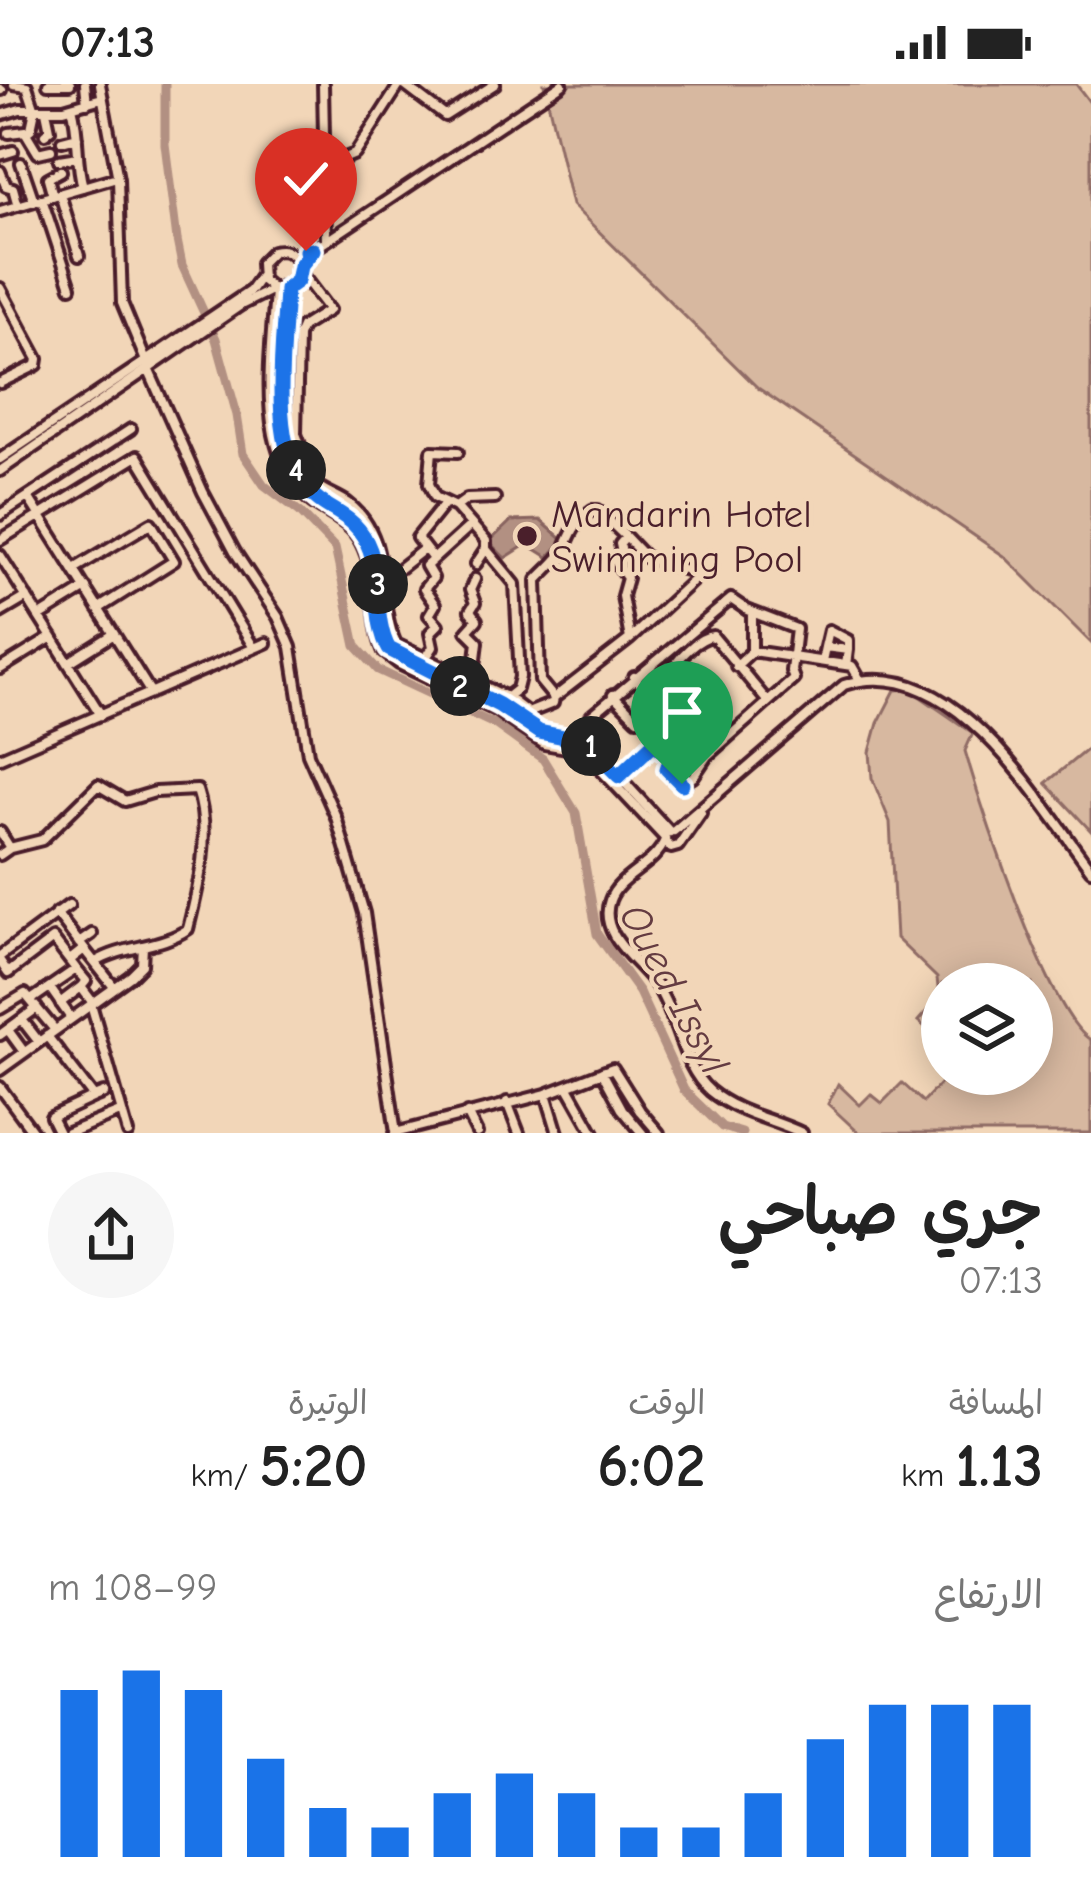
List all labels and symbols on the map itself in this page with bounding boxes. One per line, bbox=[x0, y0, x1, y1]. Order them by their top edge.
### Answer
pin bbox=[255, 128, 357, 251]
pin: 4 bbox=[266, 440, 326, 500]
place label: Mandarin Hotel Swimming Pool bbox=[551, 492, 812, 582]
marker: Mandarin Hotel Swimming Pool bbox=[514, 523, 540, 549]
pin: 3 bbox=[348, 554, 408, 614]
pin: 2 bbox=[430, 656, 490, 716]
pin bbox=[631, 661, 733, 784]
pin: 1 bbox=[561, 716, 621, 776]
water label: Oued Issyl bbox=[609, 896, 740, 1083]

